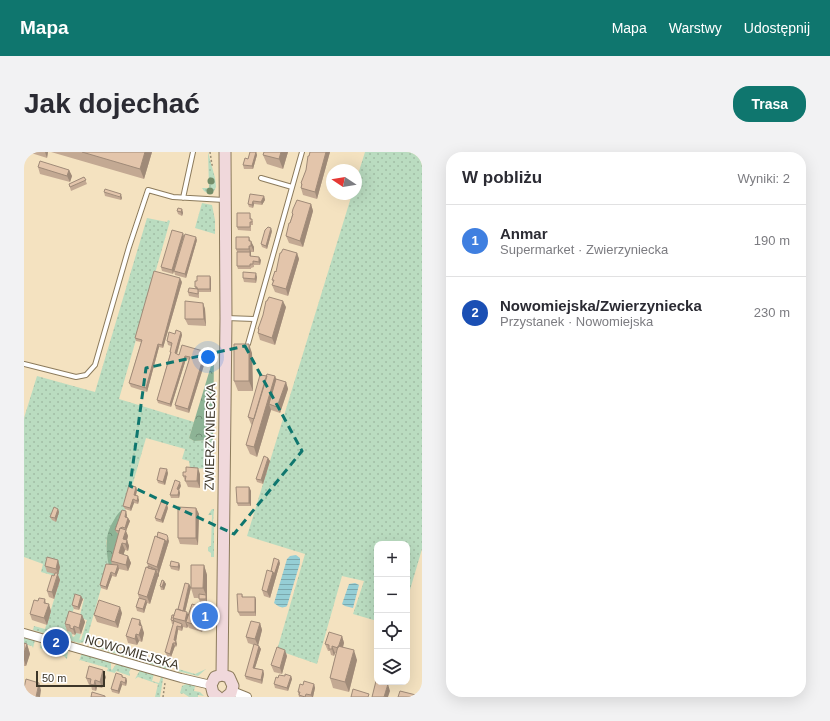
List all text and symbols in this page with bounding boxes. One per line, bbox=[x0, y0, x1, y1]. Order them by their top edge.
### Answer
text: Mapa bbox=[20, 17, 69, 38]
text: Mapa bbox=[612, 20, 647, 36]
text: Warstwy bbox=[669, 20, 722, 36]
text: Udostępnij bbox=[744, 20, 810, 36]
button: Trasa bbox=[733, 86, 806, 122]
text: Jak dojechać bbox=[24, 88, 200, 119]
north arrow bbox=[326, 164, 362, 200]
text: W pobliżu bbox=[462, 168, 542, 187]
text: Wyniki: 2 bbox=[737, 171, 790, 186]
text: Anmar bbox=[500, 225, 548, 242]
text: 1 bbox=[471, 233, 479, 248]
text: 190 m bbox=[754, 233, 790, 248]
text: Supermarket · Zwierzyniecka bbox=[500, 242, 668, 257]
text: Nowomiejska/Zwierzyniecka bbox=[500, 297, 702, 314]
text: 2 bbox=[471, 305, 479, 320]
text: 230 m bbox=[754, 305, 790, 320]
text: Przystanek · Nowomiejska bbox=[500, 314, 653, 329]
your location bbox=[198, 347, 218, 367]
street label: ZWIERZYNIECKA bbox=[202, 383, 218, 491]
map controls bbox=[374, 541, 410, 685]
button: + bbox=[374, 541, 410, 577]
button: − bbox=[374, 577, 410, 613]
pin: 1 bbox=[192, 601, 218, 631]
button: locate bbox=[374, 613, 410, 649]
pin: 2 bbox=[43, 627, 69, 657]
street label: NOWOMIEJSKA bbox=[83, 631, 181, 673]
button: layers bbox=[374, 649, 410, 685]
scale bar bbox=[36, 669, 105, 688]
text: 50 m bbox=[42, 672, 66, 684]

